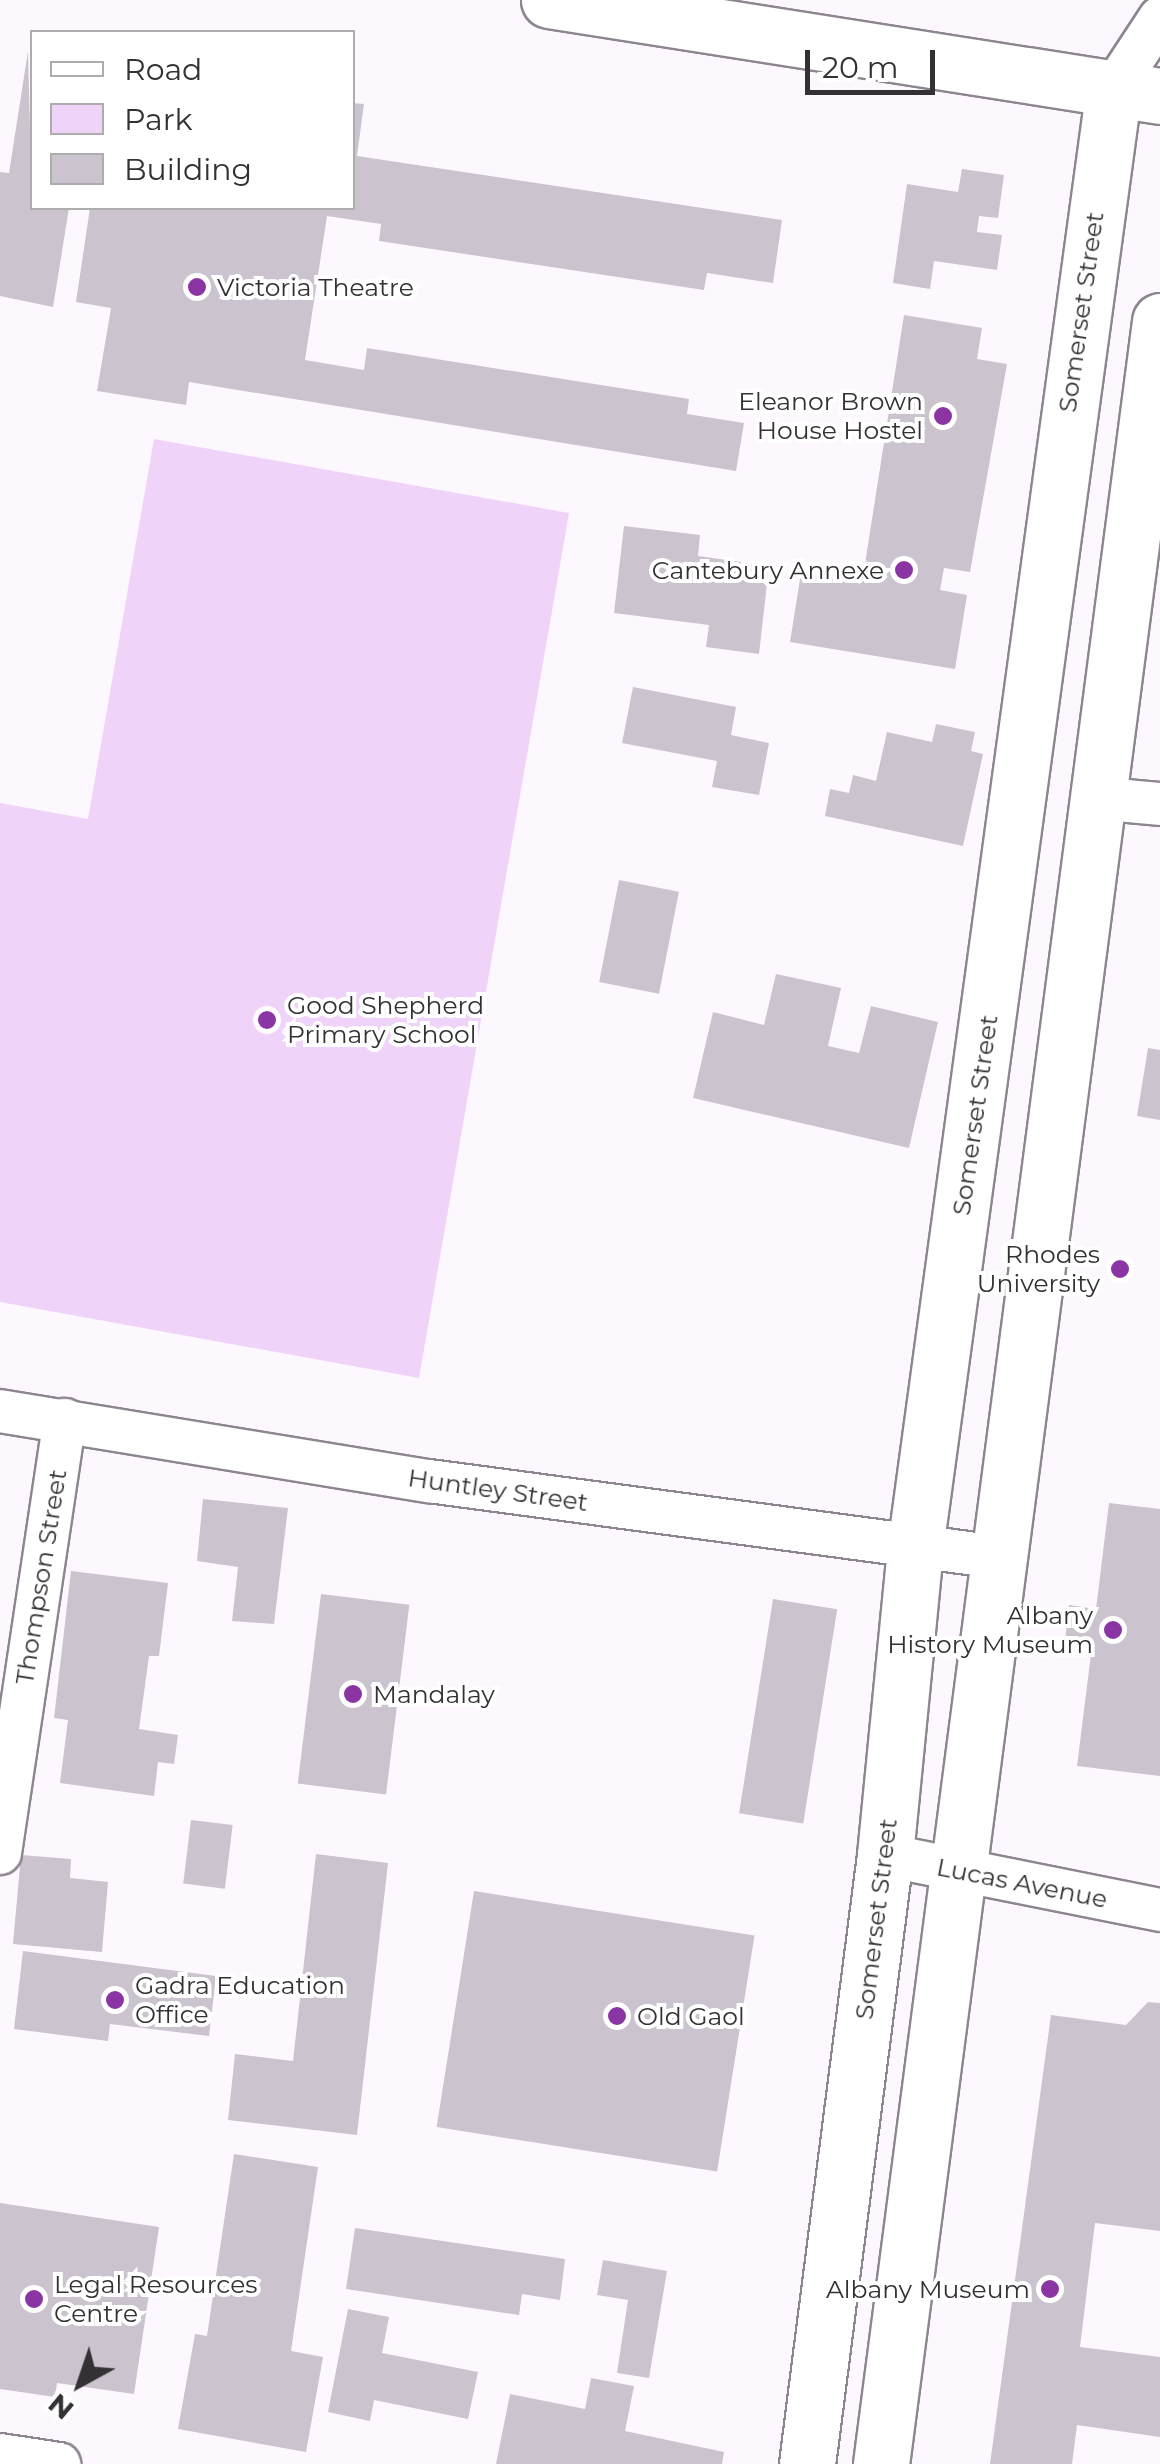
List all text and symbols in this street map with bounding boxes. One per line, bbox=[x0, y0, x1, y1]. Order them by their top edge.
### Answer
legend bbox=[30, 30, 355, 210]
scale bar bbox=[810, 30, 940, 92]
text: 20 m bbox=[822, 49, 899, 86]
text: Road bbox=[124, 51, 202, 88]
text: Park bbox=[124, 101, 193, 138]
text: Building bbox=[124, 151, 252, 188]
street label: Somerset Street bbox=[1052, 210, 1110, 414]
place label: Victoria Theatre bbox=[217, 272, 414, 302]
marker: Victoria Theatre bbox=[186, 276, 208, 298]
place label: Eleanor Brown House Hostel bbox=[738, 387, 923, 446]
marker: Eleanor Brown House Hostel bbox=[932, 405, 954, 427]
place label: Cantebury Annexe bbox=[652, 555, 884, 585]
marker: Cantebury Annexe bbox=[893, 559, 915, 581]
place label: Good Shepherd Primary School bbox=[287, 991, 484, 1050]
marker: Good Shepherd Primary School bbox=[256, 1009, 278, 1031]
street label: Somerset Street bbox=[946, 1013, 1004, 1217]
place label: Rhodes University bbox=[977, 1240, 1100, 1299]
marker: Rhodes University bbox=[1109, 1258, 1131, 1280]
street label: Huntley Street bbox=[406, 1463, 590, 1517]
street label: Thompson Street bbox=[9, 1467, 73, 1687]
place label: Albany History Museum bbox=[887, 1601, 1093, 1660]
marker: Albany History Museum bbox=[1102, 1619, 1124, 1641]
place label: Mandalay bbox=[373, 1679, 495, 1709]
marker: Mandalay bbox=[342, 1683, 364, 1705]
street label: Somerset Street bbox=[849, 1817, 903, 2021]
street label: Lucas Avenue bbox=[934, 1852, 1110, 1914]
place label: Gadra Education Office bbox=[135, 1971, 345, 2030]
marker: Gadra Education Office bbox=[104, 1989, 126, 2011]
place label: Old Gaol bbox=[637, 2001, 745, 2031]
marker: Old Gaol bbox=[606, 2005, 628, 2027]
place label: Legal Resources Centre bbox=[54, 2270, 257, 2329]
place label: Albany Museum bbox=[826, 2274, 1030, 2304]
marker: Albany Museum bbox=[1039, 2278, 1061, 2300]
marker: Legal Resources Centre bbox=[23, 2288, 45, 2310]
north arrow bbox=[30, 2334, 130, 2434]
text: N bbox=[41, 2387, 80, 2427]

